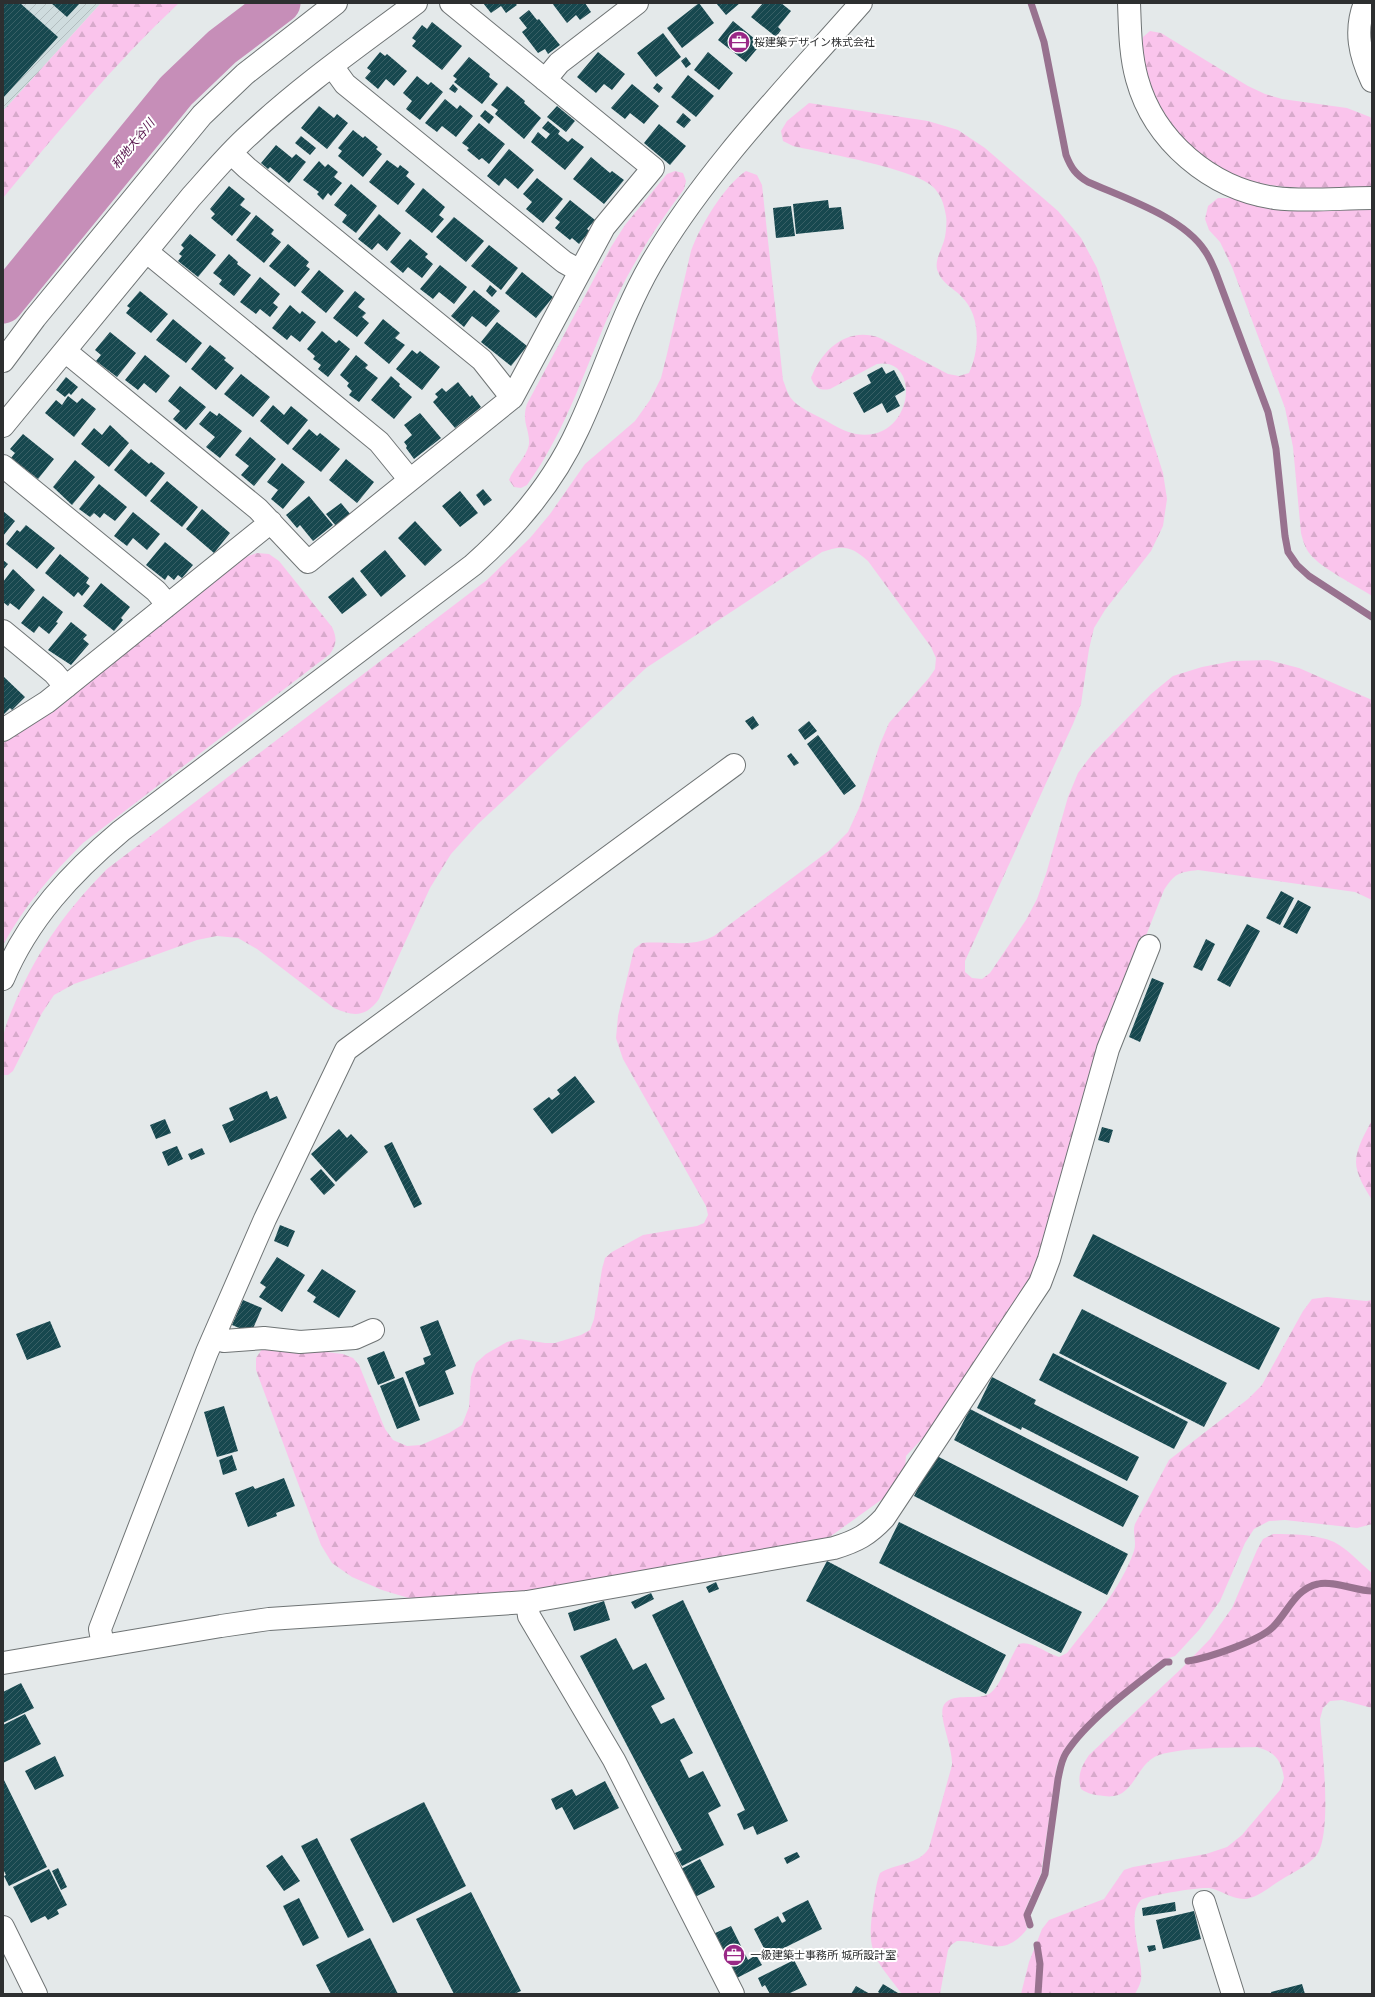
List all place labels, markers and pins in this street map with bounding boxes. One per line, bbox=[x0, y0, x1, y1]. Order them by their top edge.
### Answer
office icon: 桜建築デザイン株式会社 bbox=[726, 29, 752, 55]
place label: 桜建築デザイン株式会社 bbox=[754, 35, 875, 49]
office icon: 一級建築士事務所 城所設計室 bbox=[721, 1942, 747, 1968]
place label: 一級建築士事務所 城所設計室 bbox=[750, 1948, 896, 1962]

